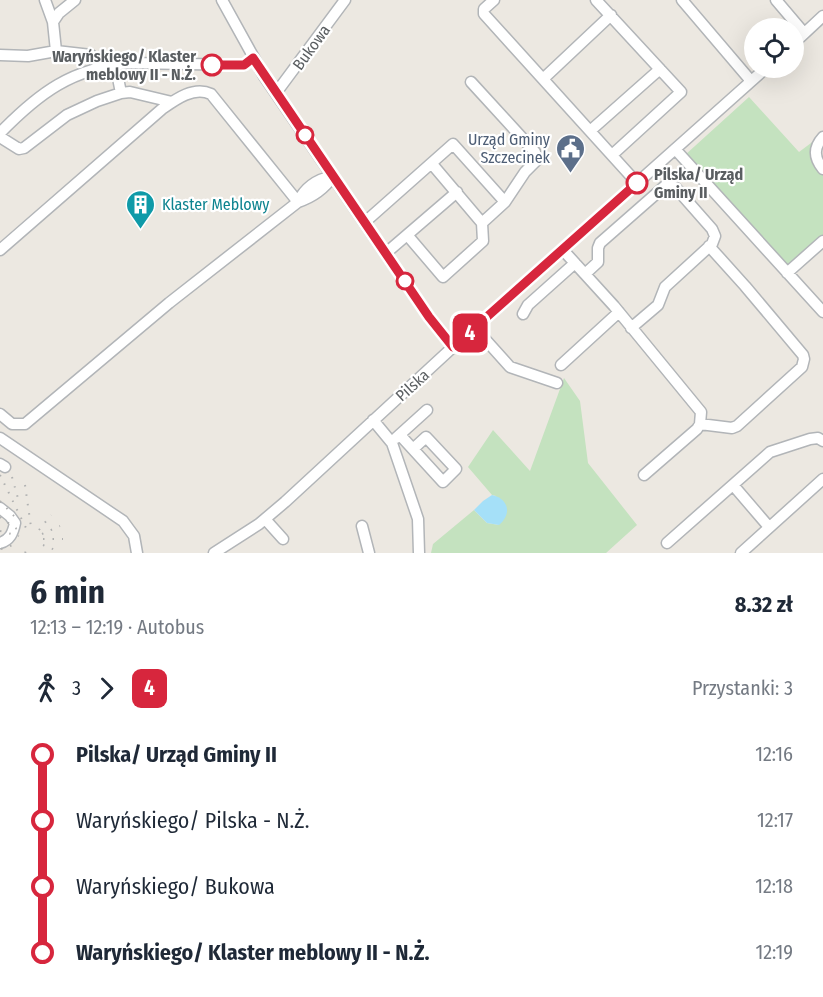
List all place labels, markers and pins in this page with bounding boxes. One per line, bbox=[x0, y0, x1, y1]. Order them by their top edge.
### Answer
place label: Waryńskiego/ Klaster meblowy II - N.Ż. bbox=[52, 47, 196, 84]
marker: Waryńskiego/ Klaster meblowy II - N.Ż. bbox=[201, 54, 223, 76]
unlabelled marker bbox=[296, 126, 314, 144]
place label: Urząd Gminy Szczecinek bbox=[468, 130, 551, 167]
public building icon: Urząd Gminy Szczecinek bbox=[555, 132, 587, 174]
place label: Pilska/ Urząd Gminy II bbox=[654, 165, 743, 202]
marker: Pilska/ Urząd Gminy II bbox=[626, 172, 648, 194]
building icon: Klaster Meblowy bbox=[125, 188, 157, 230]
place label: Klaster Meblowy bbox=[162, 195, 270, 214]
unlabelled marker bbox=[396, 272, 414, 290]

